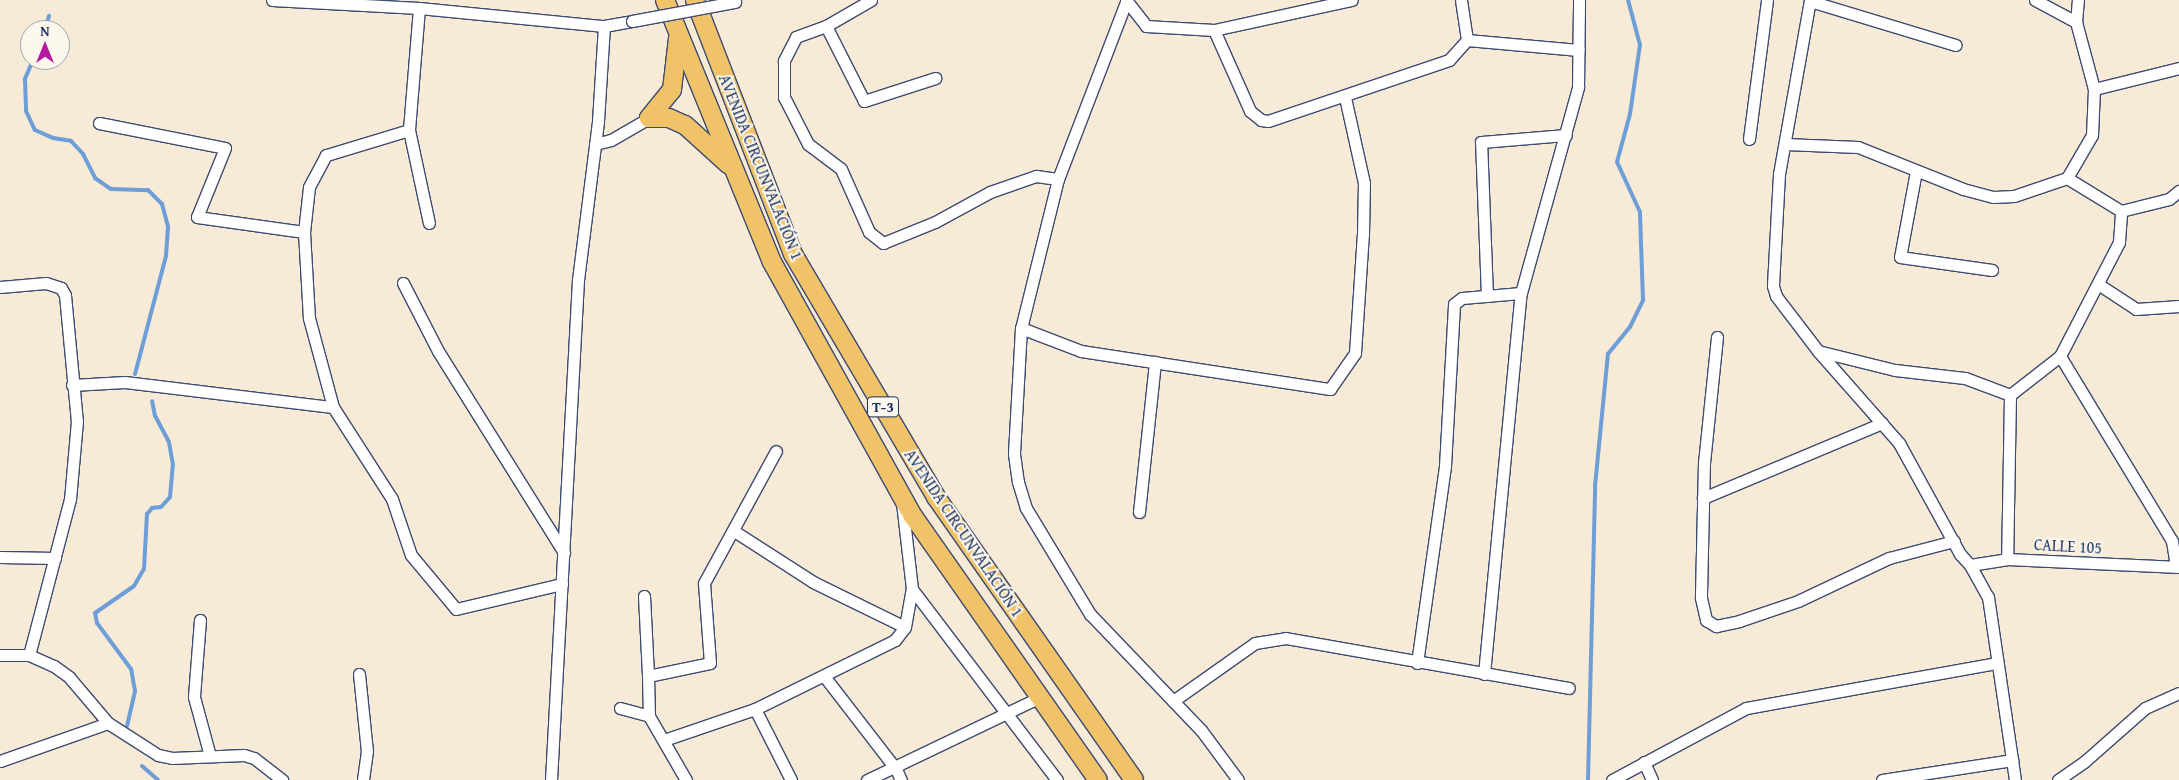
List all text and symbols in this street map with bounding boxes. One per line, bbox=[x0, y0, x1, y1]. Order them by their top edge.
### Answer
north arrow bbox=[20, 20, 70, 70]
text: N bbox=[40, 21, 50, 41]
street label: AVENIDA CIRCUNVALACIÓN 1 bbox=[715, 71, 807, 263]
road number: T-3 bbox=[867, 394, 899, 420]
street label: AVENIDA CIRCUNVALACIÓN 1 bbox=[901, 445, 1027, 621]
street label: CALLE 105 bbox=[2033, 535, 2103, 557]

